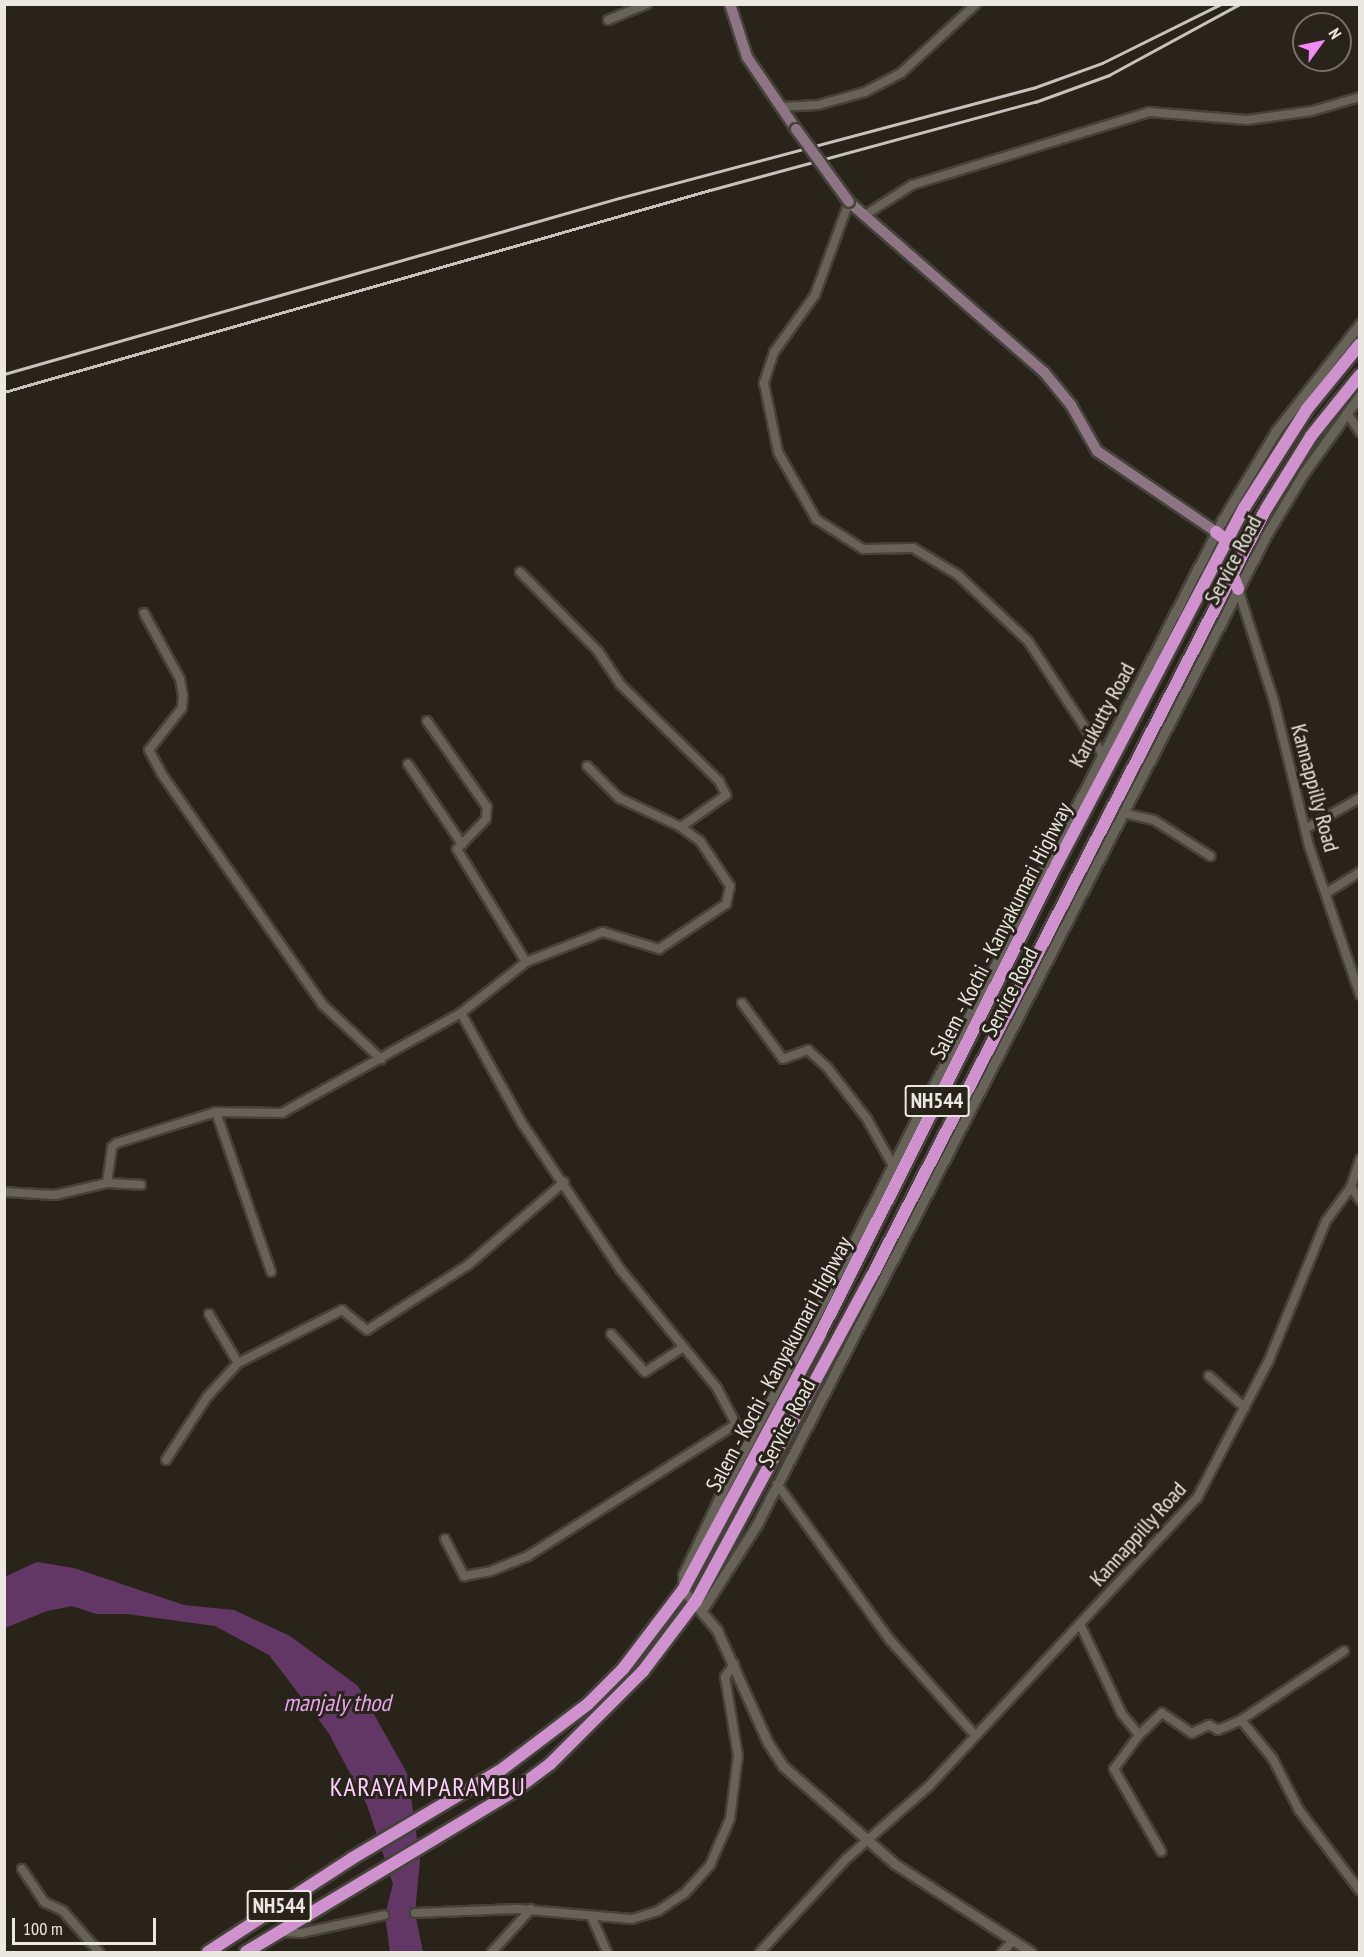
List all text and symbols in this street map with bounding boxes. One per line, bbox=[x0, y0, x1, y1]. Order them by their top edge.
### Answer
north arrow bbox=[1292, 12, 1352, 72]
text: N bbox=[1325, 24, 1346, 42]
street label: Service Road bbox=[1199, 511, 1267, 609]
street label: Karukutty Road bbox=[1063, 658, 1141, 772]
street label: Kannappilly Road bbox=[1285, 721, 1345, 855]
street label: Salem - Kochi - Kanyakumari Highway bbox=[924, 797, 1078, 1065]
street label: Service Road bbox=[976, 943, 1044, 1041]
road number: NH544 bbox=[904, 1083, 970, 1119]
street label: Salem - Kochi - Kanyakumari Highway bbox=[700, 1230, 858, 1498]
street label: Service Road bbox=[753, 1374, 821, 1472]
street label: Kannappilly Road bbox=[1084, 1476, 1192, 1592]
water label: manjaly thod bbox=[283, 1689, 391, 1717]
district label: KARAYAMPARAMBU bbox=[330, 1771, 526, 1803]
road number: NH544 bbox=[246, 1888, 312, 1924]
scale bar bbox=[15, 1906, 159, 1944]
text: 100 m bbox=[23, 1917, 63, 1940]

